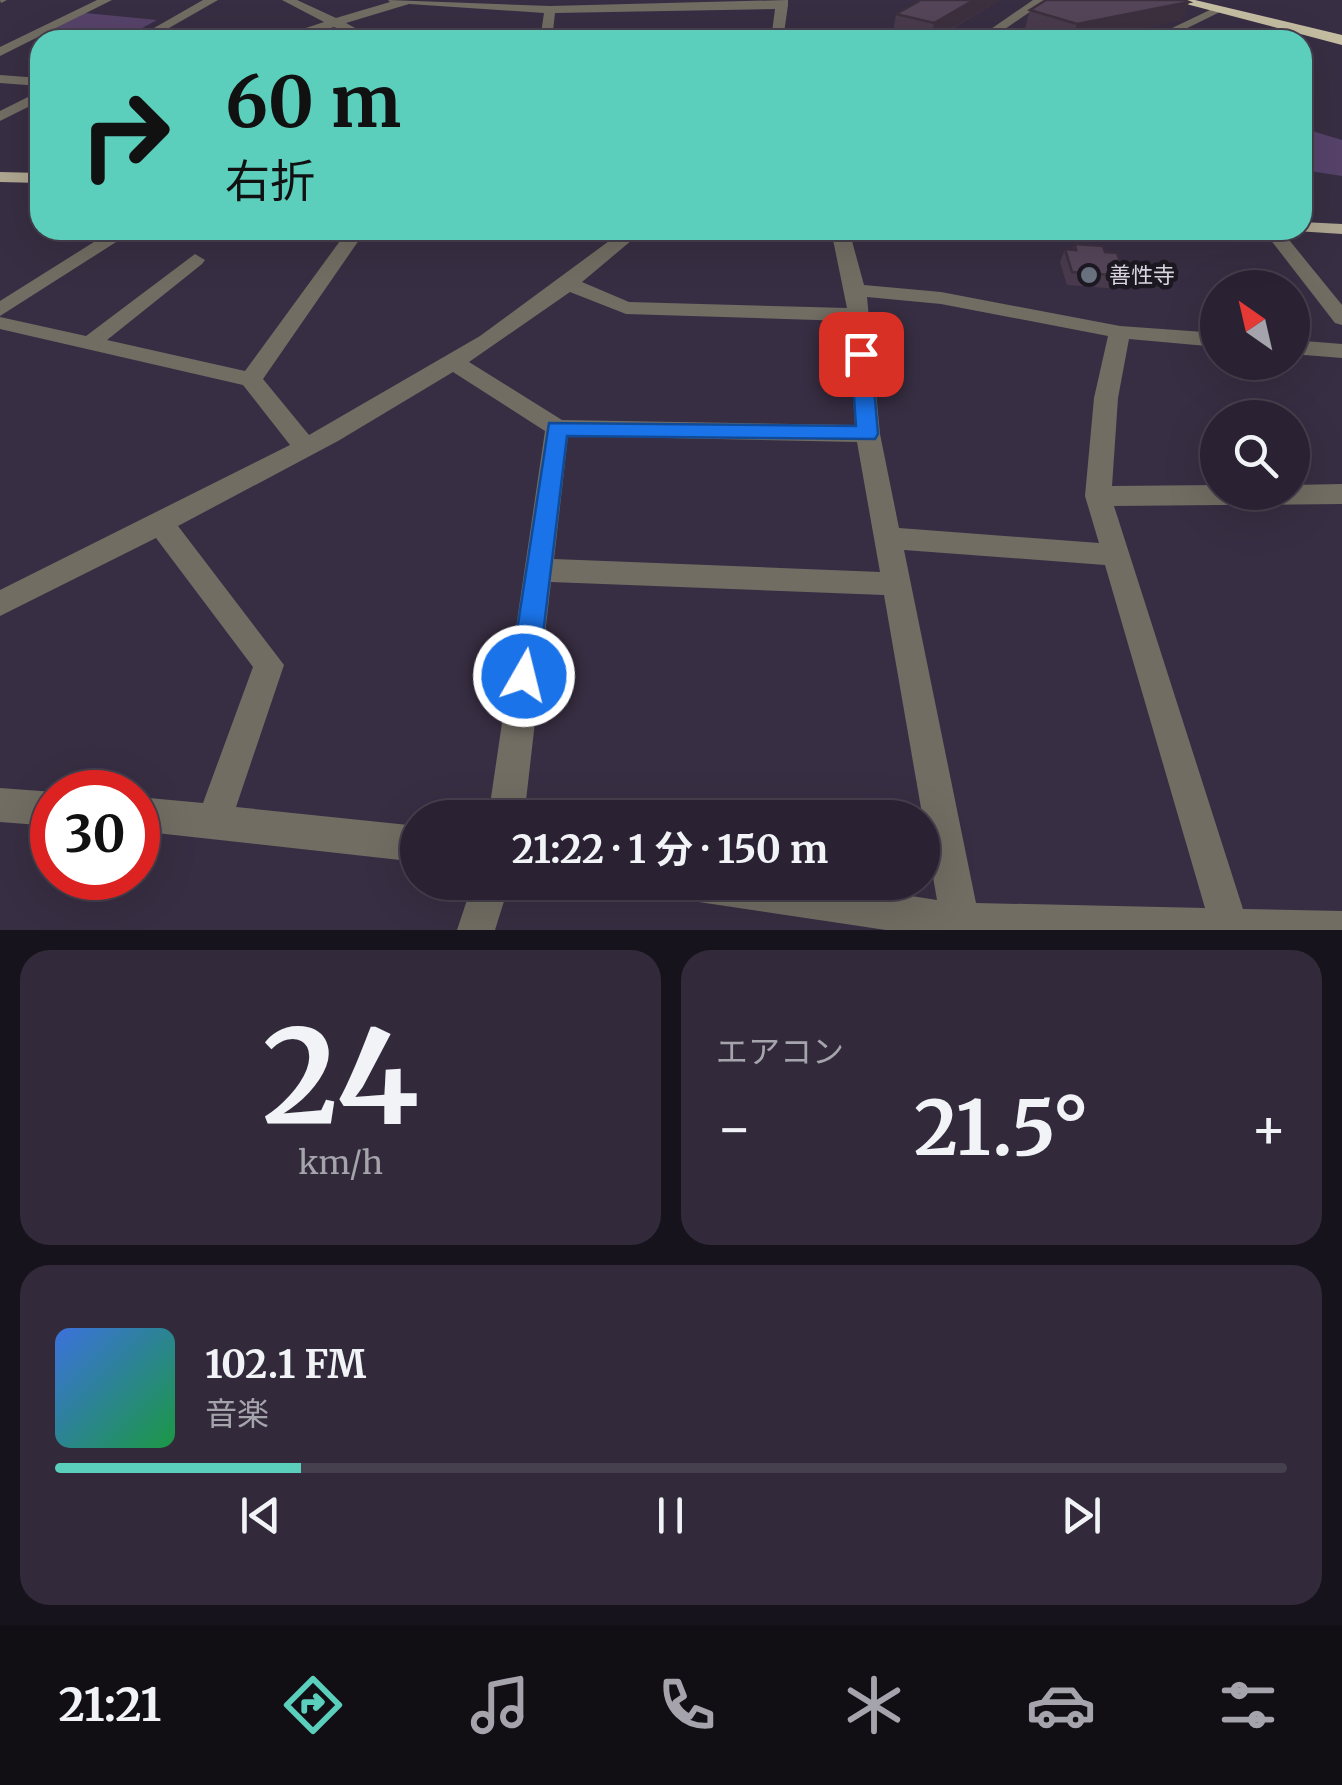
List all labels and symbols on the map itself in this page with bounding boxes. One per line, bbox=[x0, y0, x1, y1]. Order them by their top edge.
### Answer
place label: 善性寺 bbox=[1109, 261, 1175, 289]
marker: 善性寺 bbox=[1078, 264, 1100, 286]
north arrow bbox=[1200, 270, 1310, 380]
pin bbox=[819, 312, 904, 397]
position arrow bbox=[472, 624, 576, 728]
speed limit sign: 30 bbox=[30, 770, 160, 900]

